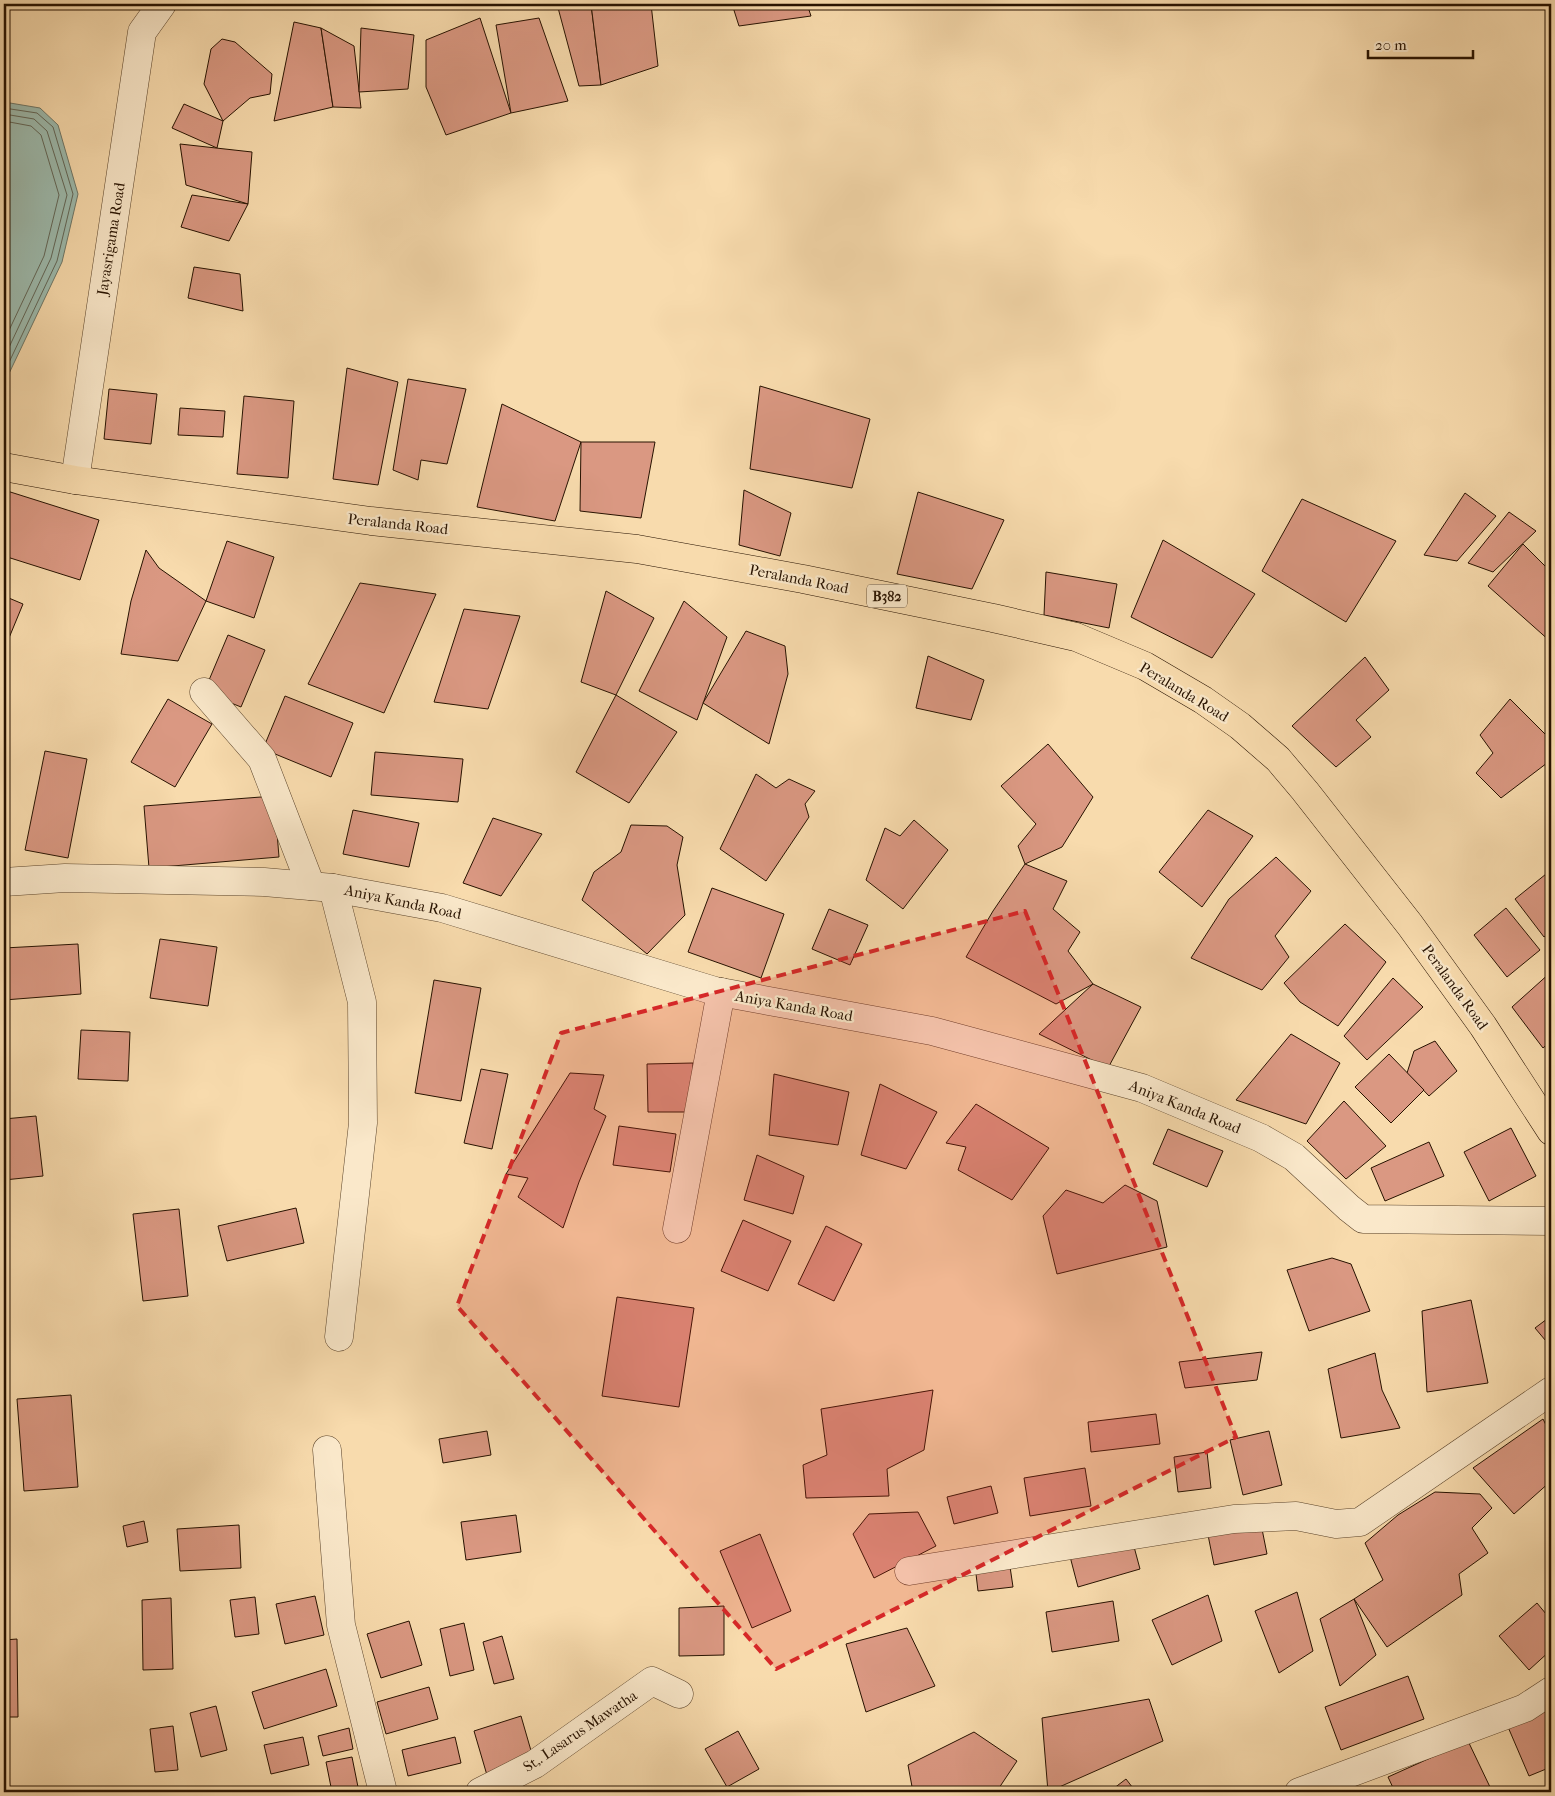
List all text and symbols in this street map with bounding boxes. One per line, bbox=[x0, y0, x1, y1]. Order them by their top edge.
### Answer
scale bar bbox=[1368, 28, 1472, 60]
text: 20 m bbox=[1375, 36, 1407, 54]
street label: Jayasrigama Road bbox=[93, 180, 129, 298]
street label: Peralanda Road bbox=[347, 510, 450, 538]
street label: Peralanda Road bbox=[748, 561, 851, 598]
road number: B382 bbox=[867, 584, 907, 608]
street label: Peralanda Road bbox=[1136, 658, 1233, 726]
street label: Aniya Kanda Road bbox=[342, 881, 464, 923]
street label: Peralanda Road bbox=[1418, 941, 1492, 1034]
street label: Aniya Kanda Road bbox=[733, 987, 855, 1025]
street label: Aniya Kanda Road bbox=[1126, 1076, 1244, 1138]
street label: St,. Lasarus Mawatha bbox=[520, 1686, 641, 1776]

